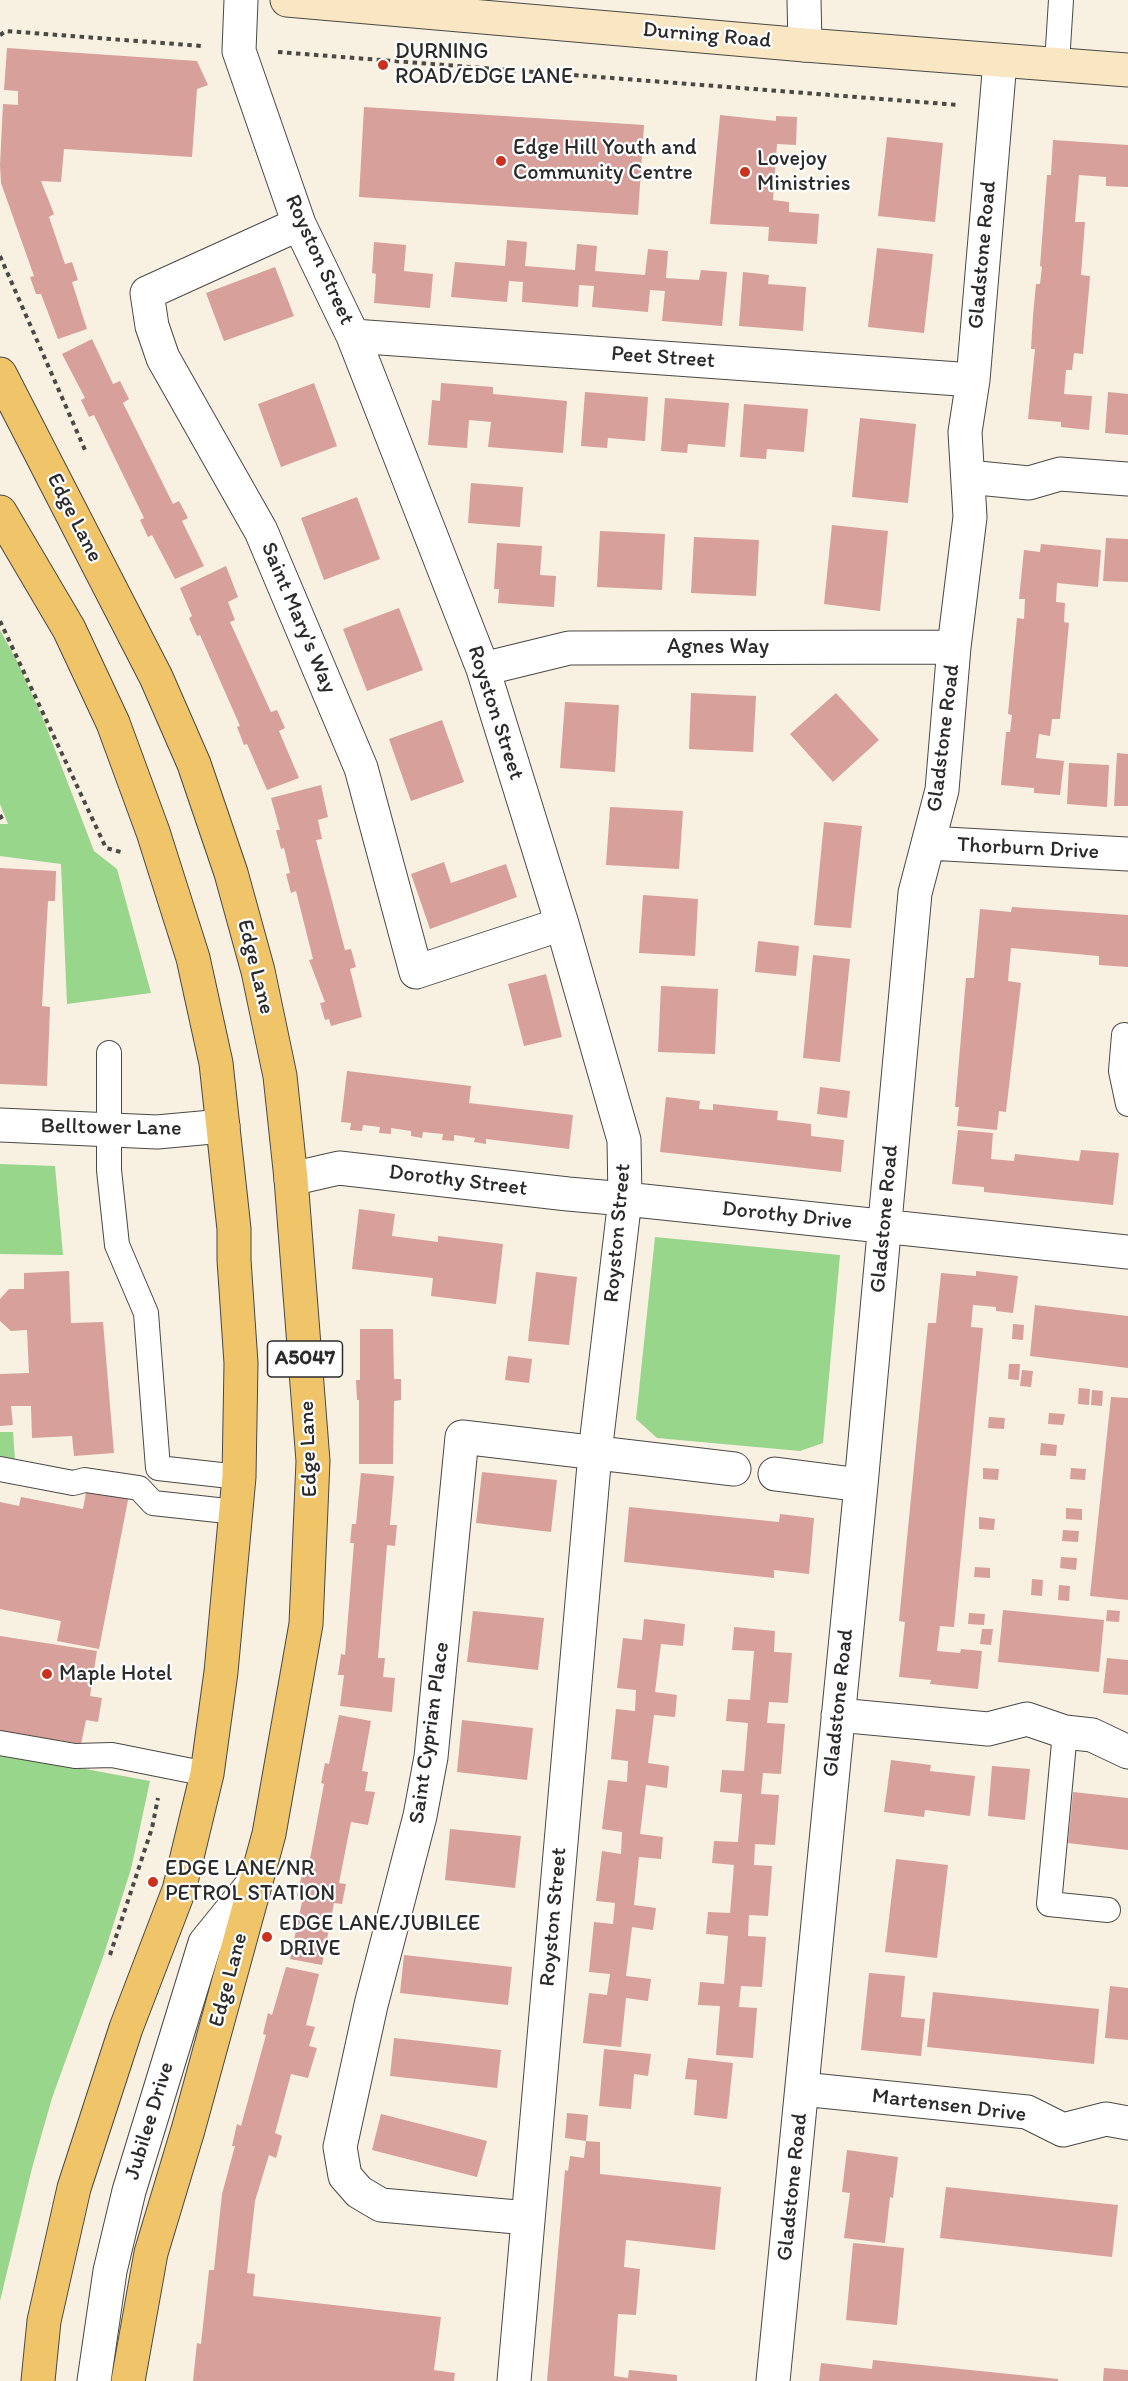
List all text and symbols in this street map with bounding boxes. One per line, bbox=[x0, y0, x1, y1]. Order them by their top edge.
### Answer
street label: Durning Road bbox=[642, 17, 772, 55]
place label: DURNING ROAD/EDGE LANE bbox=[395, 39, 573, 90]
marker: DURNING ROAD/EDGE LANE bbox=[376, 58, 390, 72]
place label: Edge Hill Youth and Community Centre bbox=[513, 135, 697, 186]
place label: Lovejoy Ministries bbox=[757, 146, 851, 198]
marker: Edge Hill Youth and Community Centre bbox=[494, 154, 508, 168]
marker: Lovejoy Ministries bbox=[738, 165, 752, 179]
street label: Gladstone Road bbox=[963, 180, 1003, 330]
street label: Royston Street bbox=[279, 191, 359, 329]
street label: Peet Street bbox=[610, 341, 716, 375]
street label: Edge Lane bbox=[40, 469, 108, 567]
street label: Saint Mary's Way bbox=[254, 539, 342, 697]
street label: Agnes Way bbox=[667, 634, 769, 660]
street label: Royston Street bbox=[461, 643, 529, 783]
street label: Gladstone Road bbox=[922, 663, 966, 813]
street label: Thorburn Drive bbox=[956, 832, 1100, 866]
street label: Edge Lane bbox=[231, 917, 279, 1017]
street label: Belltower Lane bbox=[40, 1114, 182, 1142]
street label: Gladstone Road bbox=[865, 1144, 905, 1294]
street label: Dorothy Street bbox=[387, 1159, 529, 1203]
street label: Royston Street bbox=[599, 1162, 637, 1304]
street label: Dorothy Drive bbox=[721, 1196, 853, 1236]
road number: A5047 bbox=[268, 1341, 342, 1377]
street label: Edge Lane bbox=[294, 1400, 324, 1498]
street label: Gladstone Road bbox=[818, 1628, 860, 1778]
street label: Saint Cyprian Place bbox=[404, 1640, 456, 1826]
place label: Maple Hotel bbox=[59, 1661, 172, 1687]
marker: Maple Hotel bbox=[40, 1667, 54, 1681]
street label: Royston Street bbox=[535, 1846, 573, 1988]
place label: EDGE LANE/NR PETROL STATION bbox=[165, 1856, 335, 1908]
marker: EDGE LANE/NR PETROL STATION bbox=[146, 1875, 160, 1889]
place label: EDGE LANE/JUBILEE DRIVE bbox=[279, 1911, 480, 1963]
street label: Edge Lane bbox=[204, 1930, 254, 2030]
marker: EDGE LANE/JUBILEE DRIVE bbox=[260, 1930, 274, 1944]
street label: Jubilee Drive bbox=[120, 2059, 180, 2183]
street label: Martensen Drive bbox=[870, 2083, 1028, 2129]
street label: Gladstone Road bbox=[772, 2112, 814, 2262]

